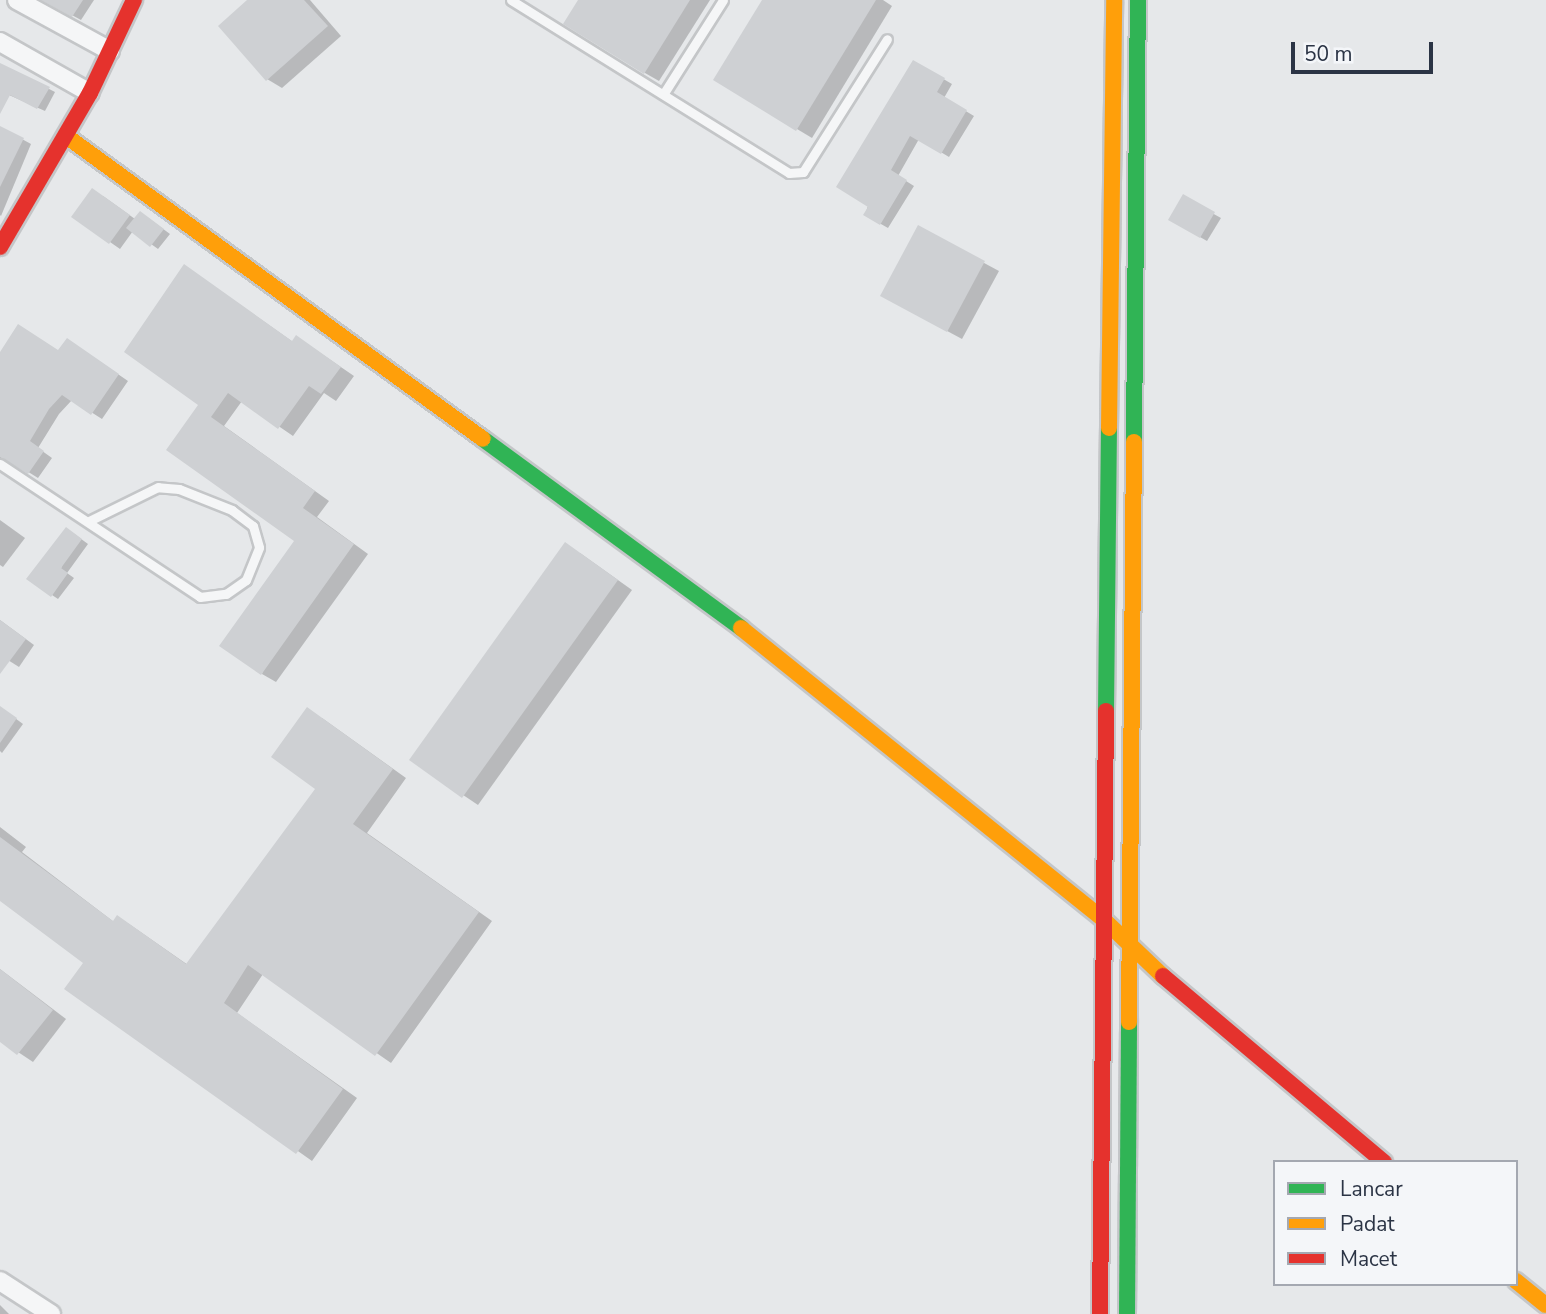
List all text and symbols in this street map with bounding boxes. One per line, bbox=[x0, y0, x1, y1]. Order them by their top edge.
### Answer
scale bar bbox=[1294, 28, 1436, 72]
text: 50 m bbox=[1304, 40, 1353, 68]
legend bbox=[1273, 1160, 1518, 1286]
text: Lancar bbox=[1340, 1175, 1403, 1203]
text: Padat bbox=[1340, 1210, 1395, 1238]
text: Macet bbox=[1340, 1245, 1397, 1273]

